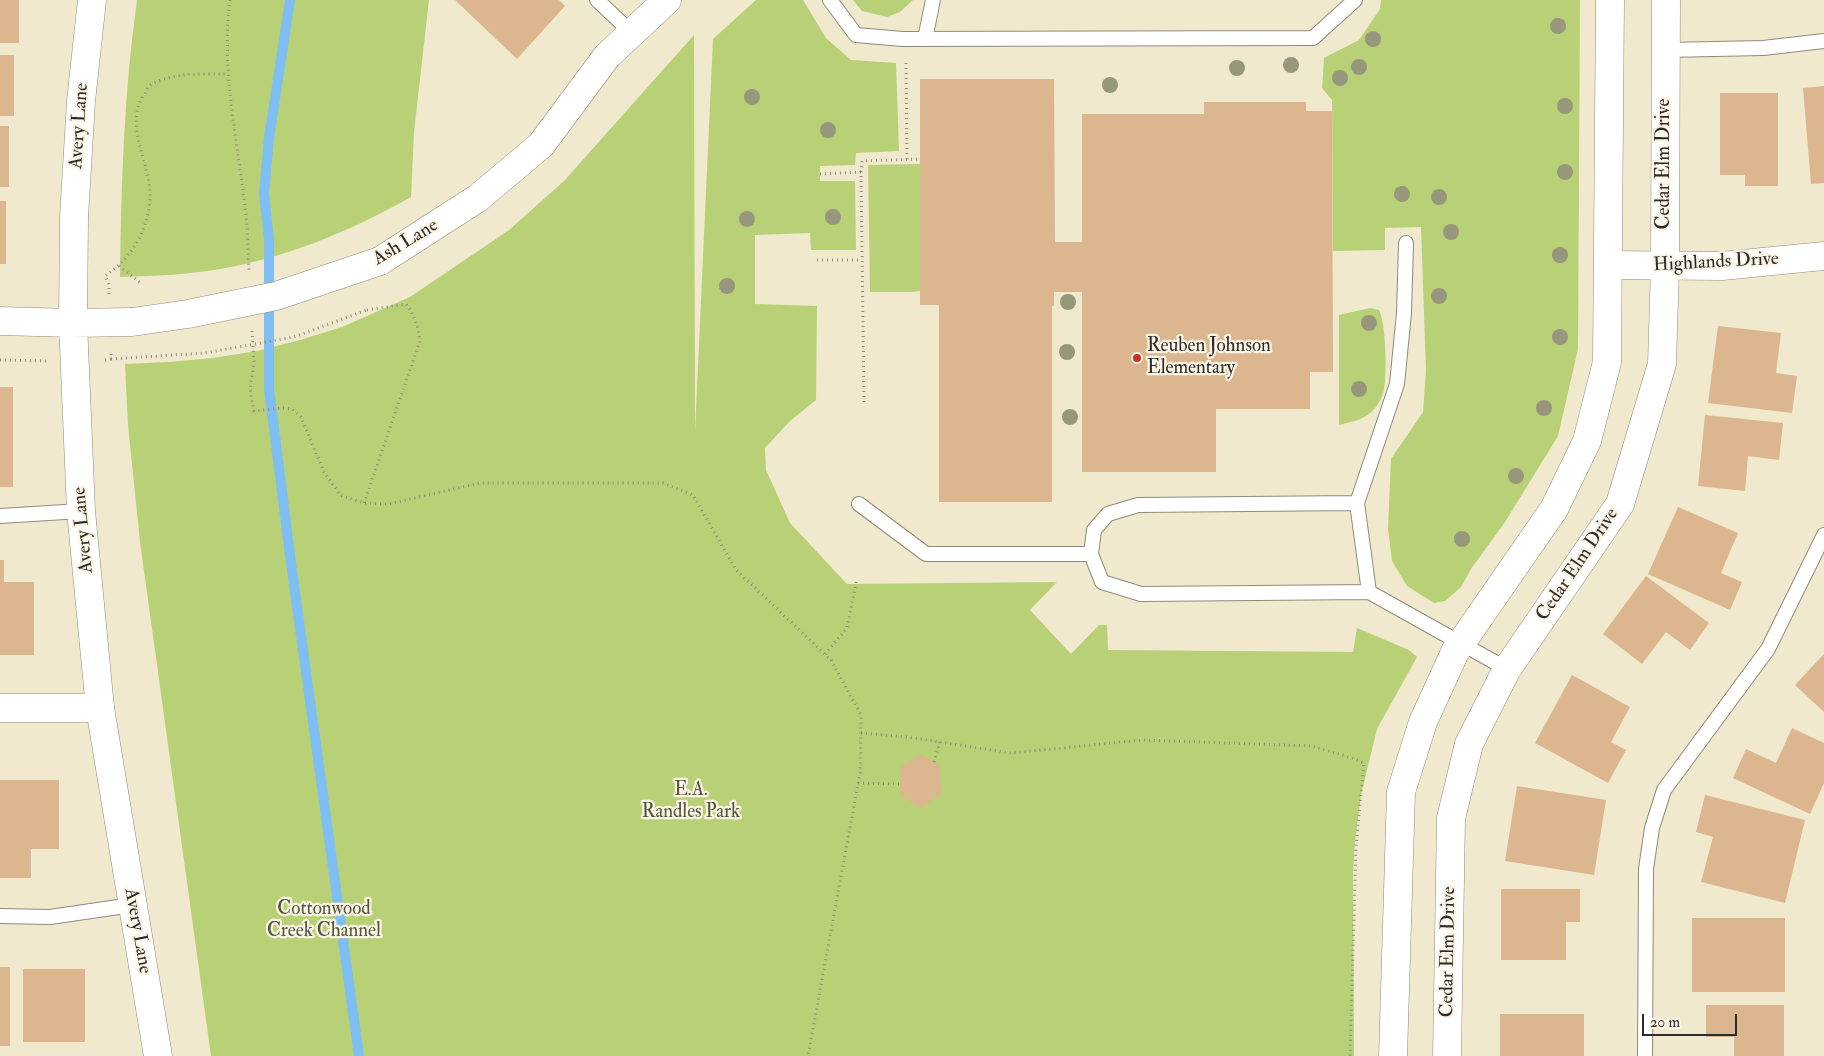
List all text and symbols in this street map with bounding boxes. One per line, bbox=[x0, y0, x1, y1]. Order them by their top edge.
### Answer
street label: Avery Lane bbox=[66, 82, 94, 170]
street label: Cedar Elm Drive bbox=[1654, 99, 1676, 229]
street label: Ash Lane bbox=[369, 215, 443, 271]
street label: Highlands Drive bbox=[1653, 248, 1779, 278]
place label: Reuben Johnson Elementary bbox=[1147, 336, 1271, 380]
marker: Reuben Johnson Elementary bbox=[1131, 352, 1143, 364]
street label: Avery Lane bbox=[69, 486, 99, 574]
street label: Cedar Elm Drive bbox=[1532, 504, 1624, 626]
park label: E.A. Randles Park bbox=[642, 780, 740, 824]
street label: Cedar Elm Drive bbox=[1436, 886, 1462, 1018]
street label: Avery Lane bbox=[118, 887, 156, 975]
park label: Cottonwood Creek Channel bbox=[267, 899, 381, 943]
scale bar bbox=[1644, 1004, 1739, 1036]
text: 20 m bbox=[1650, 1013, 1680, 1032]

